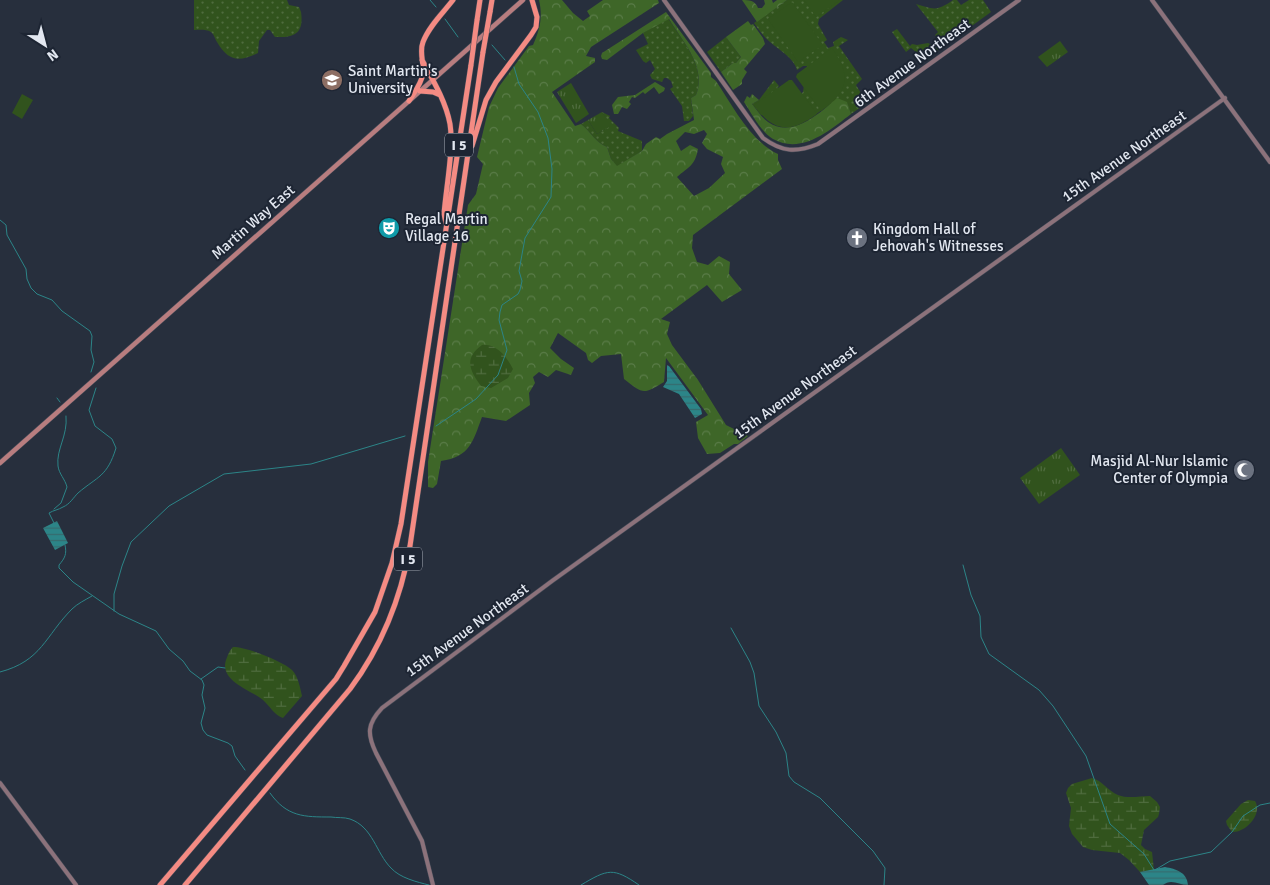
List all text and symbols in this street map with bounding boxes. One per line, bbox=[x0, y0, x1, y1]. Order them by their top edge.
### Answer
street label: 6th Avenue Northeast bbox=[850, 15, 974, 111]
north arrow bbox=[20, 20, 70, 70]
text: N bbox=[43, 45, 61, 65]
place label: Saint Martin's University bbox=[348, 62, 438, 97]
school or university icon: Saint Martin's University bbox=[320, 68, 344, 92]
street label: 15th Avenue Northeast bbox=[1059, 106, 1189, 206]
road number: I 5 bbox=[445, 134, 473, 156]
street label: Martin Way East bbox=[208, 181, 298, 263]
place label: Regal Martin Village 16 bbox=[405, 210, 488, 245]
theatre icon: Regal Martin Village 16 bbox=[377, 216, 401, 240]
place label: Kingdom Hall of Jehovah's Witnesses bbox=[873, 220, 1004, 255]
church icon: Kingdom Hall of Jehovah's Witnesses bbox=[845, 226, 869, 250]
street label: 15th Avenue Northeast bbox=[730, 341, 860, 443]
place label: Masjid Al-Nur Islamic Center of Olympia bbox=[1090, 452, 1228, 487]
mosque icon: Masjid Al-Nur Islamic Center of Olympia bbox=[1232, 458, 1256, 482]
road number: I 5 bbox=[394, 548, 422, 570]
street label: 15th Avenue Northeast bbox=[402, 579, 532, 681]

